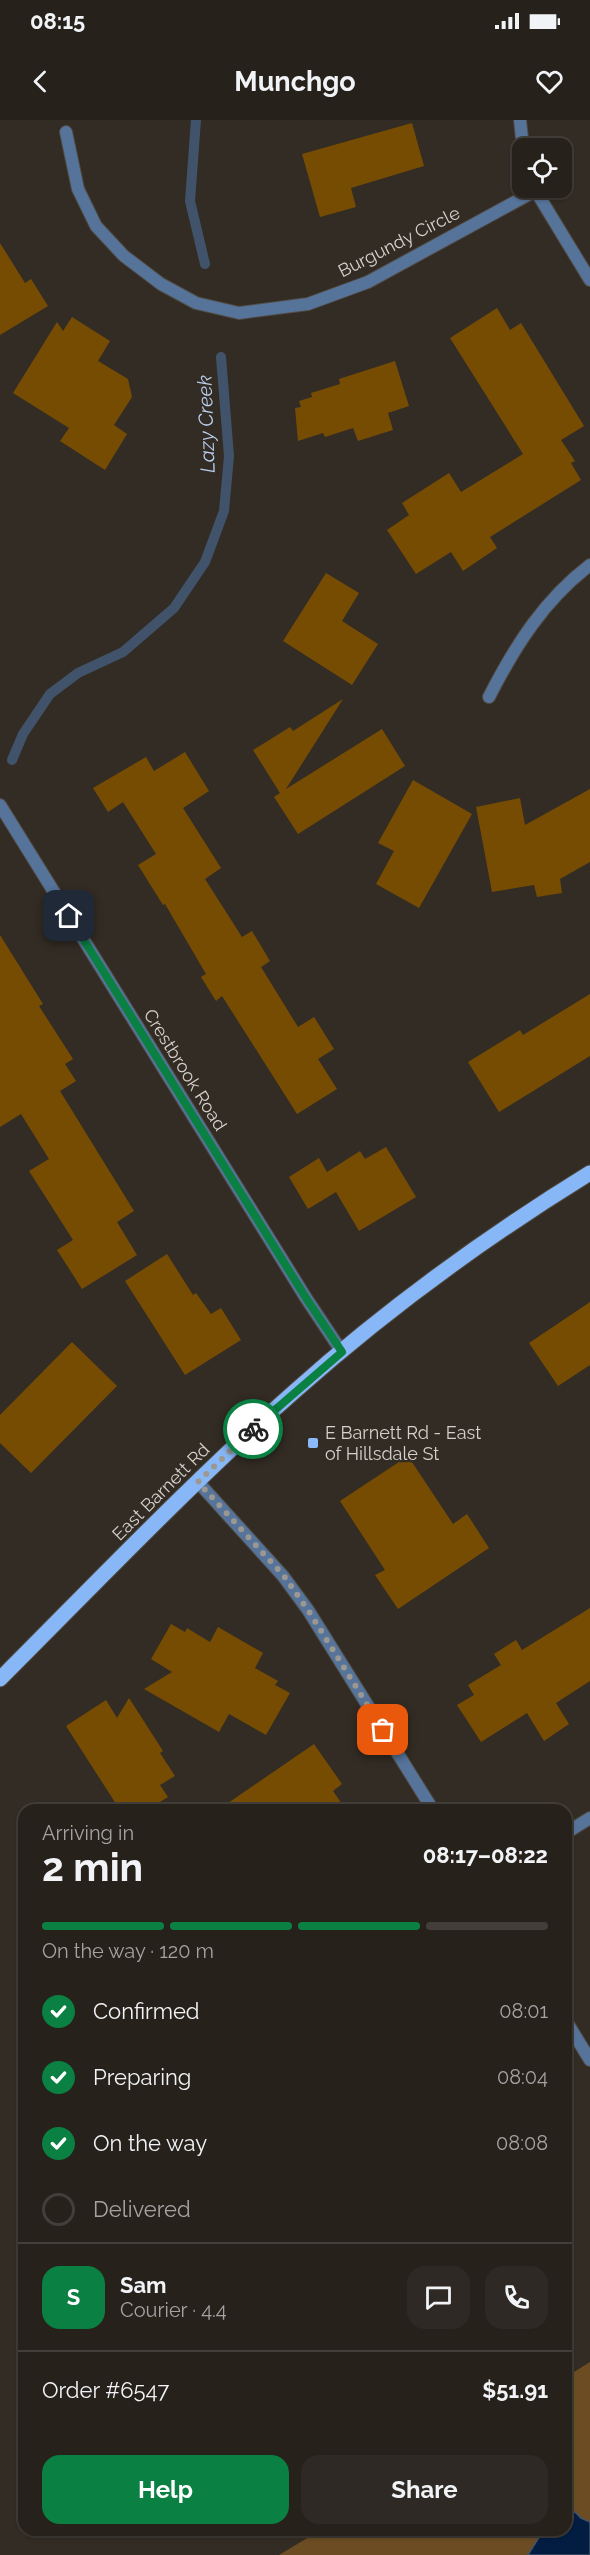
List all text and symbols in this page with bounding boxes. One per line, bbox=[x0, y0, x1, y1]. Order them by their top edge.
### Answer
text: 08:15 bbox=[30, 8, 85, 34]
icon: back bbox=[24, 65, 57, 98]
icon: heart bbox=[533, 65, 566, 98]
text: Munchgo bbox=[234, 66, 356, 97]
map controls bbox=[512, 138, 572, 198]
button: locate bbox=[512, 138, 572, 198]
street label: Burgundy Circle bbox=[334, 202, 464, 281]
water label: Lazy Creek bbox=[192, 374, 220, 473]
pin bbox=[43, 890, 94, 941]
icon: home bbox=[52, 899, 85, 932]
street label: Crestbrook Road bbox=[140, 1005, 231, 1134]
courier bbox=[223, 1399, 283, 1459]
icon: bike bbox=[237, 1413, 270, 1446]
place label: E Barnett Rd - East of Hillsdale St bbox=[325, 1422, 481, 1464]
marker: E Barnett Rd - East of Hillsdale St bbox=[306, 1436, 320, 1450]
street label: East Barnett Rd bbox=[108, 1439, 213, 1544]
pin bbox=[357, 1704, 408, 1755]
icon: bag bbox=[366, 1713, 399, 1746]
text: Arriving in bbox=[42, 1821, 134, 1845]
text: 08:17–08:22 bbox=[423, 1842, 548, 1868]
text: 2 min bbox=[42, 1844, 143, 1890]
text: On the way · 120 m bbox=[42, 1939, 214, 1963]
icon: check bbox=[42, 1995, 75, 2028]
text: Confirmed bbox=[93, 1998, 200, 2024]
text: 08:01 bbox=[499, 1999, 548, 2023]
icon: check bbox=[42, 2061, 75, 2094]
text: Preparing bbox=[93, 2064, 191, 2090]
text: 08:04 bbox=[497, 2065, 548, 2089]
icon: check bbox=[42, 2127, 75, 2160]
text: On the way bbox=[93, 2130, 207, 2156]
text: 08:08 bbox=[496, 2131, 548, 2155]
text: Delivered bbox=[93, 2196, 191, 2222]
button: chat bbox=[407, 2266, 470, 2329]
button: phone bbox=[485, 2266, 548, 2329]
text: Sam bbox=[120, 2272, 167, 2298]
text: S bbox=[67, 2284, 80, 2310]
text: Courier · 4.4 bbox=[120, 2298, 227, 2322]
text: Order #6547 bbox=[42, 2377, 169, 2403]
text: $51.91 bbox=[482, 2377, 548, 2403]
button: Help bbox=[42, 2455, 289, 2524]
button: Share bbox=[301, 2455, 548, 2524]

